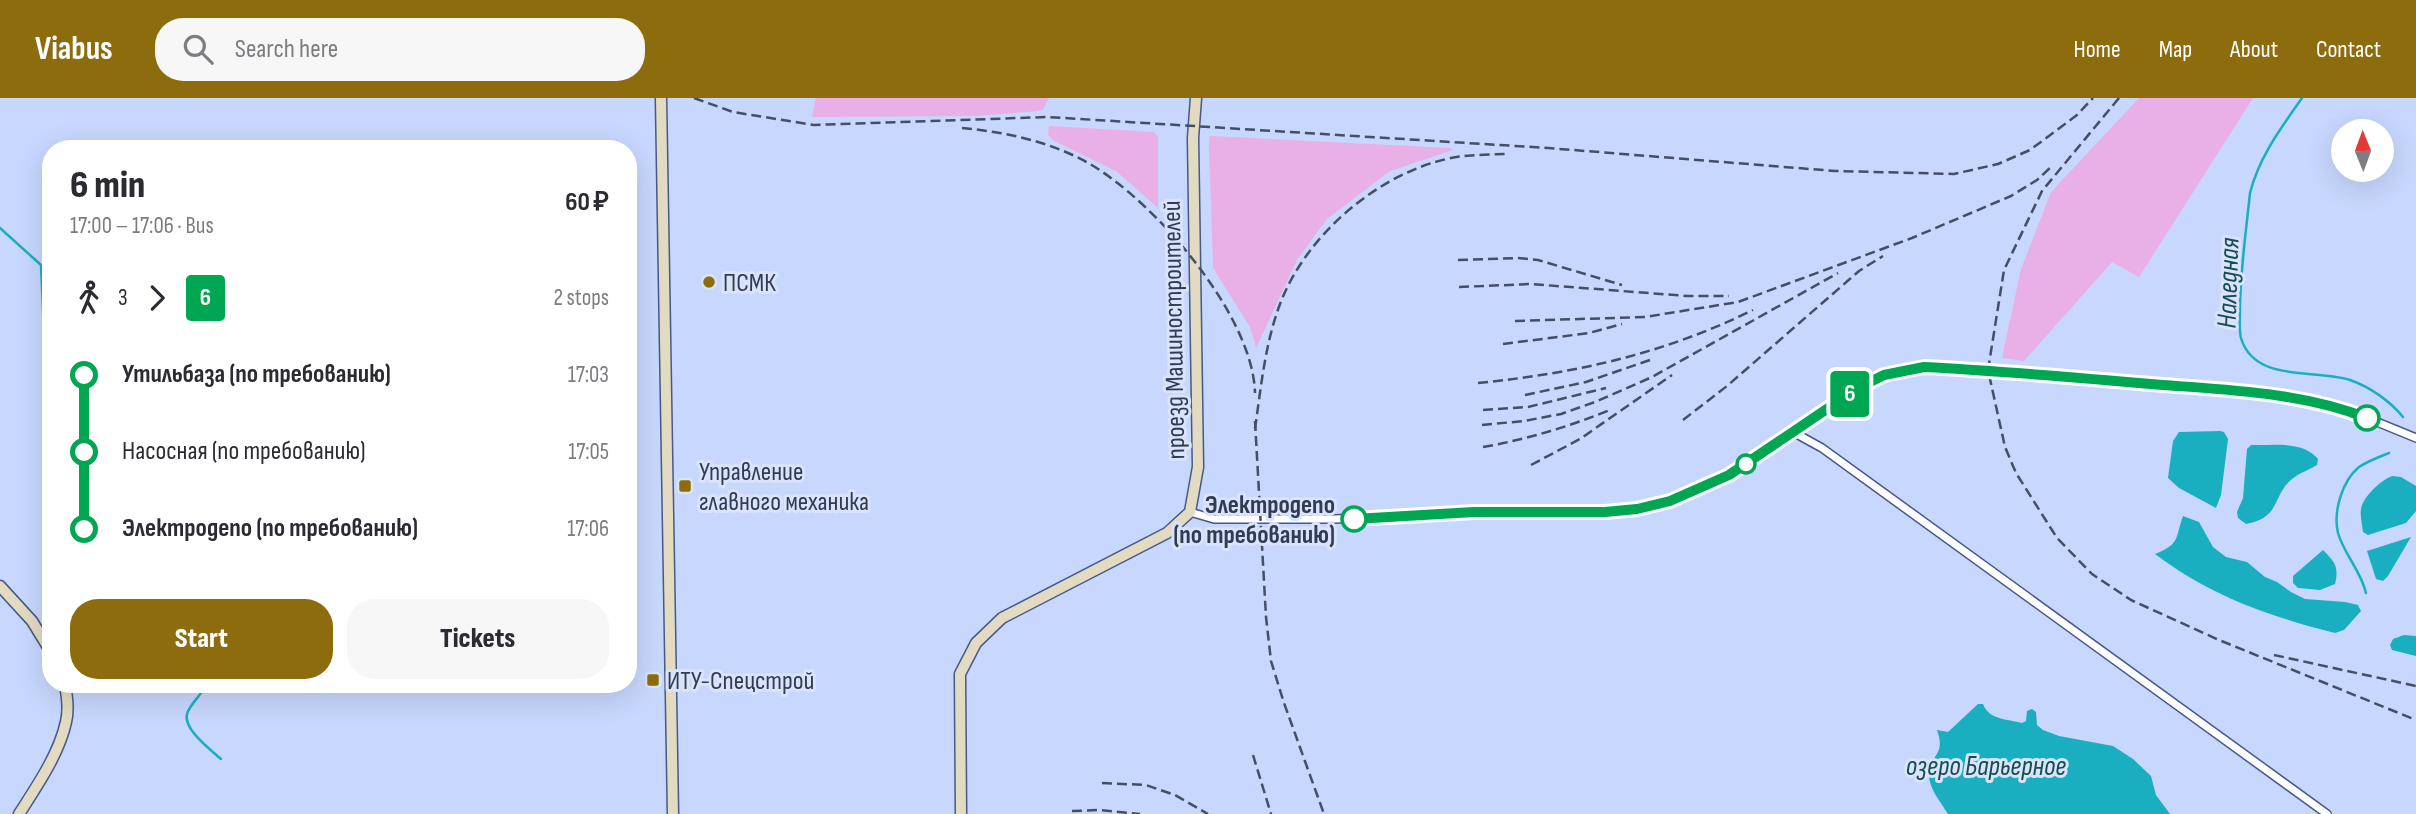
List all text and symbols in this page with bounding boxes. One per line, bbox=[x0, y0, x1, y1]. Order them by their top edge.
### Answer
search box bbox=[155, 18, 645, 81]
text: Viabus bbox=[35, 29, 113, 69]
icon: search bbox=[179, 30, 217, 68]
text: Search here bbox=[235, 34, 338, 65]
text: Home bbox=[2073, 35, 2121, 64]
text: Map bbox=[2159, 35, 2192, 64]
text: About bbox=[2230, 35, 2278, 64]
text: Contact bbox=[2316, 35, 2381, 64]
north arrow bbox=[2331, 119, 2394, 182]
map controls bbox=[2331, 119, 2394, 182]
text: 6 min bbox=[70, 163, 145, 208]
text: 60 ₽ bbox=[565, 187, 609, 218]
street label: проезд Машиностроителей bbox=[1157, 200, 1192, 460]
text: 17:00 – 17:06 · Bus bbox=[70, 212, 214, 240]
water label: Наледная bbox=[2210, 237, 2247, 329]
place label: ПСМК bbox=[723, 268, 776, 299]
marker: ПСМК bbox=[701, 274, 717, 290]
icon: walk bbox=[70, 279, 108, 317]
icon: forward bbox=[138, 279, 176, 317]
text: 6 bbox=[200, 283, 211, 312]
text: 3 bbox=[118, 284, 128, 312]
text: 2 stops bbox=[553, 284, 609, 312]
text: Утильбаза (по требованию) bbox=[122, 359, 391, 390]
text: 17:03 bbox=[568, 361, 609, 389]
line badge: 6 bbox=[1827, 371, 1873, 417]
text: 6 bbox=[1844, 379, 1856, 408]
unlabelled marker bbox=[2354, 405, 2380, 431]
text: Насосная (по требованию) bbox=[122, 436, 366, 467]
text: 17:05 bbox=[568, 438, 609, 466]
unlabelled marker bbox=[1736, 454, 1756, 474]
place label: Управление главного механика bbox=[699, 457, 869, 518]
marker: Управление главного механика bbox=[677, 478, 693, 494]
place label: Электродепо (по требованию) bbox=[1173, 490, 1335, 551]
marker: Электродепо (по требованию) bbox=[1341, 506, 1367, 532]
text: Электродепо (по требованию) bbox=[122, 513, 418, 544]
text: 17:06 bbox=[567, 515, 609, 543]
button: Start bbox=[70, 599, 333, 679]
button: Tickets bbox=[347, 599, 609, 679]
place label: ИТУ-Спецстрой bbox=[667, 666, 814, 697]
marker: ИТУ-Спецстрой bbox=[645, 672, 661, 688]
water label: озеро Барьерное bbox=[1906, 750, 2066, 783]

